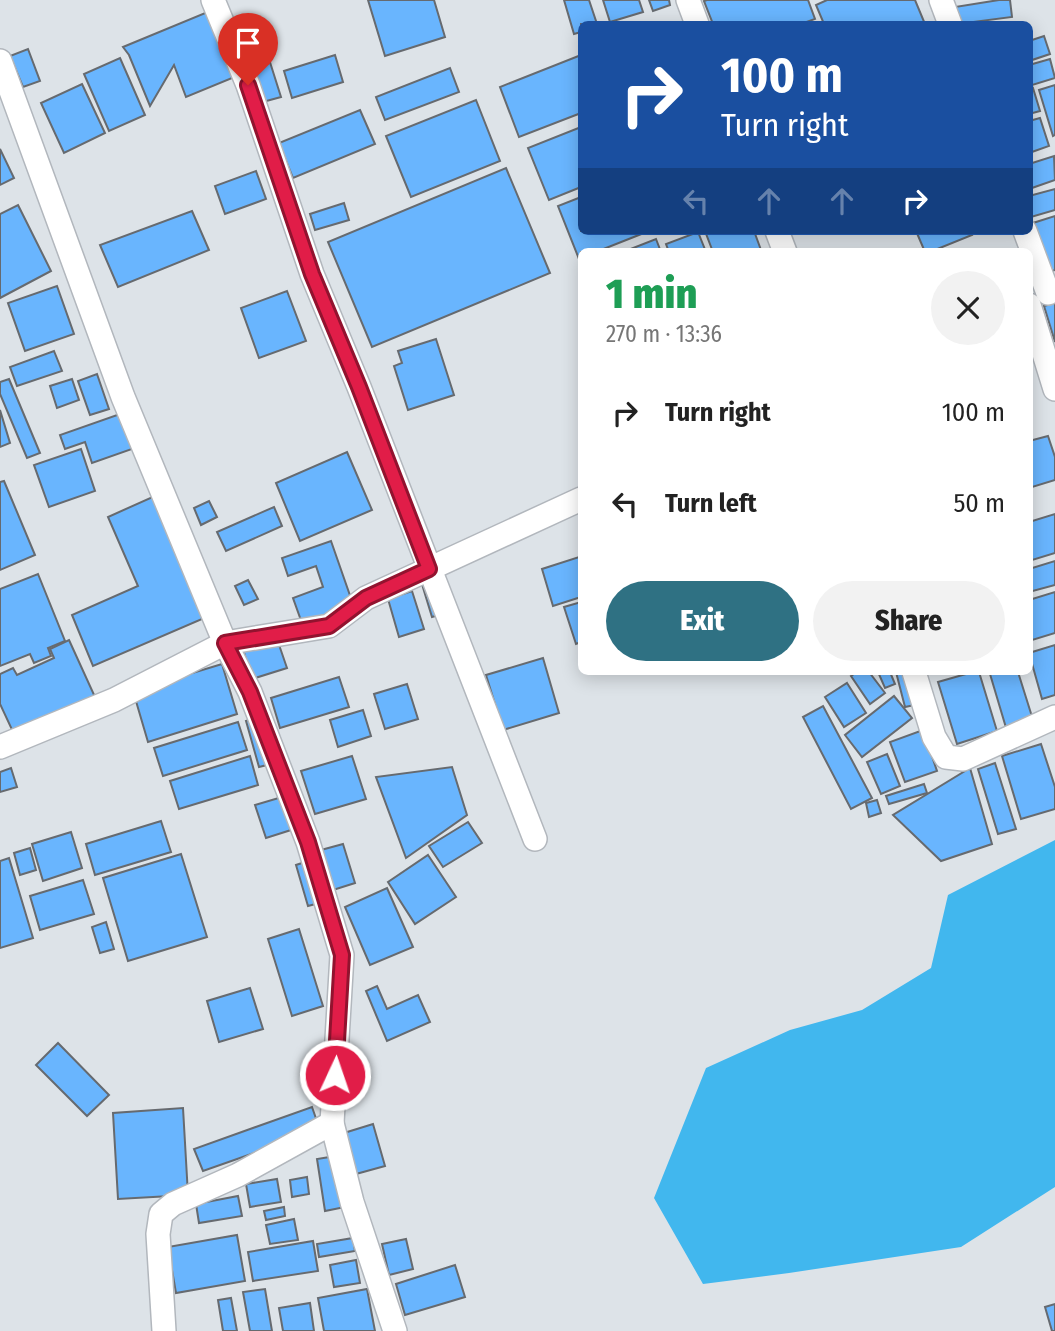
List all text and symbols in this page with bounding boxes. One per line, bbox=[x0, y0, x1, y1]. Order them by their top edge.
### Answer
pin bbox=[218, 13, 278, 85]
icon: arrive bbox=[229, 24, 267, 62]
text: 100 m bbox=[721, 46, 843, 105]
icon: right bbox=[606, 49, 697, 140]
text: Turn right bbox=[721, 106, 848, 144]
icon: left bbox=[677, 182, 715, 220]
icon: ahead bbox=[750, 182, 788, 220]
icon: ahead bbox=[823, 182, 861, 220]
icon: right bbox=[896, 182, 934, 220]
text: 1 min bbox=[606, 269, 697, 319]
button: close bbox=[931, 271, 1005, 345]
text: 270 m · 13:36 bbox=[606, 320, 722, 348]
icon: right bbox=[606, 394, 644, 432]
text: Turn right bbox=[665, 397, 771, 428]
text: 100 m bbox=[942, 397, 1005, 428]
icon: left bbox=[606, 485, 644, 523]
text: Turn left bbox=[665, 488, 757, 519]
text: 50 m bbox=[953, 488, 1005, 519]
button: Exit bbox=[606, 581, 799, 661]
button: Share bbox=[813, 581, 1005, 661]
position arrow bbox=[298, 1038, 372, 1112]

